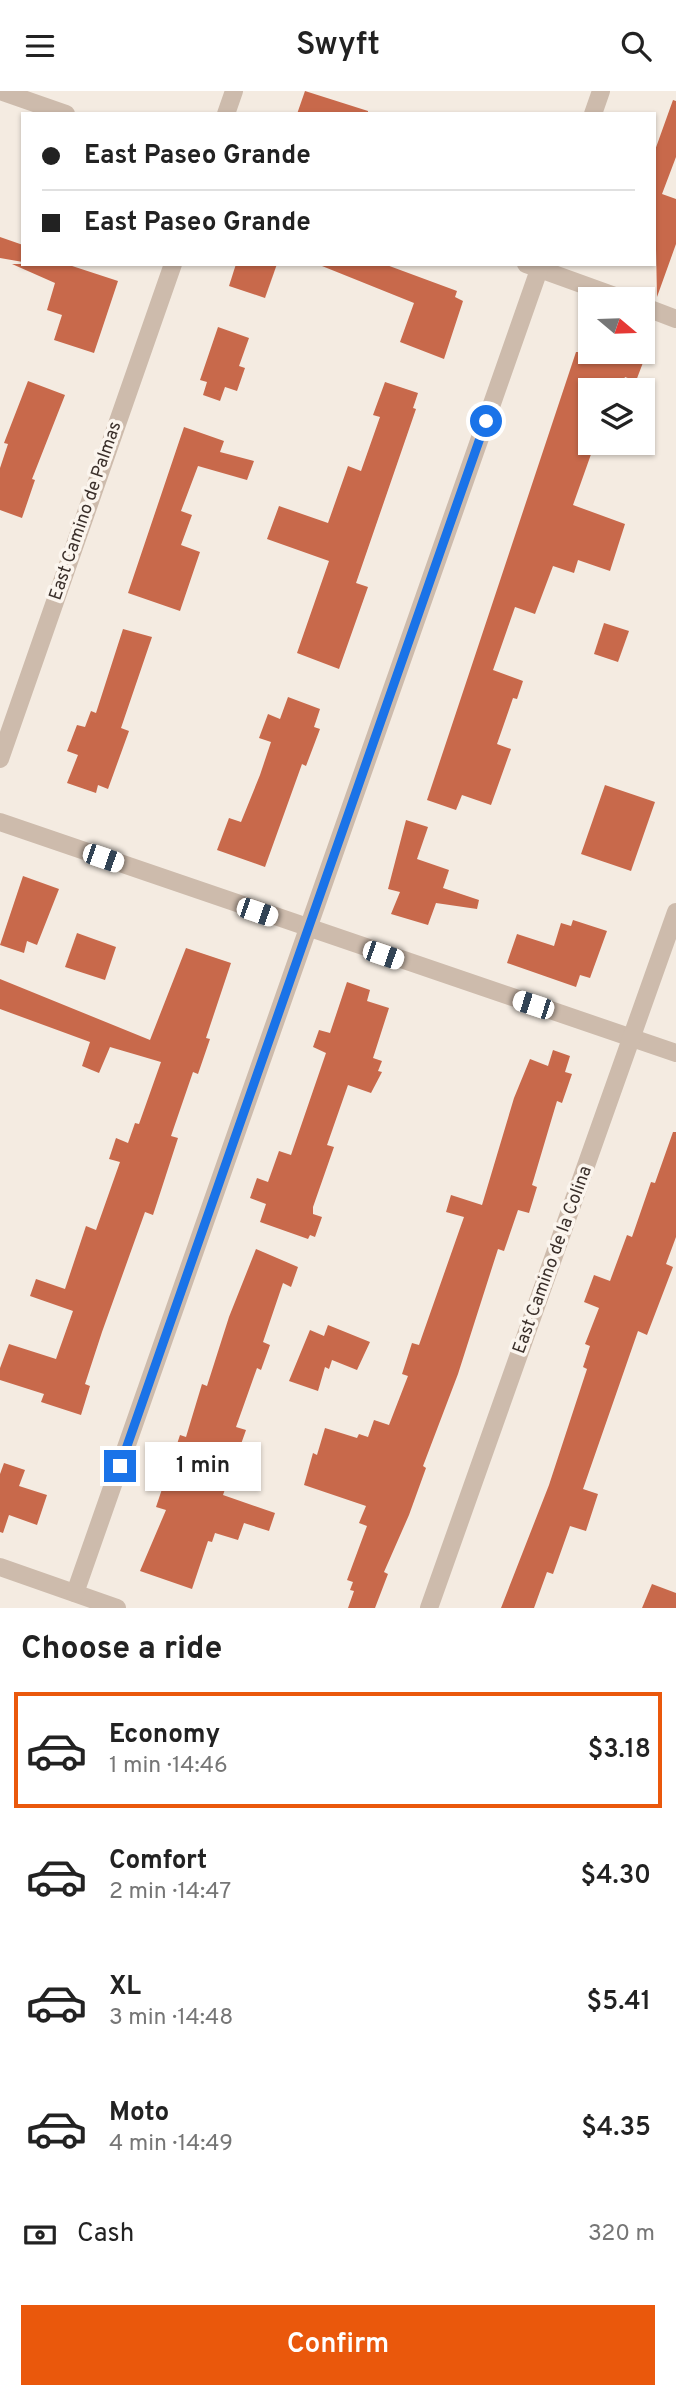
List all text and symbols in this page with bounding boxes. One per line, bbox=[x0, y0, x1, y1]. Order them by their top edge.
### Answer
text: Swyft bbox=[296, 26, 380, 66]
icon: menu bbox=[21, 27, 59, 65]
icon: search bbox=[617, 27, 655, 65]
text: East Paseo Grande bbox=[84, 140, 311, 173]
text: East Paseo Grande bbox=[84, 207, 311, 240]
north arrow bbox=[578, 287, 654, 364]
map controls bbox=[578, 287, 655, 455]
button: layers bbox=[578, 378, 655, 455]
route start bbox=[470, 405, 502, 437]
street label: East Camino de Palmas bbox=[45, 418, 127, 604]
car bbox=[80, 841, 127, 875]
car bbox=[234, 895, 281, 929]
car bbox=[360, 938, 407, 972]
car bbox=[510, 989, 557, 1021]
street label: East Camino de la Colina bbox=[508, 1163, 598, 1357]
callout: 1 min bbox=[144, 1441, 260, 1491]
route end bbox=[104, 1450, 136, 1482]
text: 1 min bbox=[176, 1452, 230, 1481]
text: Choose a ride bbox=[21, 1630, 222, 1670]
icon: car bbox=[25, 1719, 88, 1782]
text: Economy bbox=[109, 1719, 220, 1752]
text: $3.18 bbox=[588, 1734, 651, 1767]
text: 1 min · 14:46 bbox=[109, 1752, 228, 1781]
icon: car bbox=[25, 1845, 88, 1908]
text: Comfort bbox=[109, 1845, 207, 1878]
text: $4.30 bbox=[581, 1860, 651, 1893]
text: 2 min · 14:47 bbox=[109, 1878, 231, 1907]
icon: car bbox=[25, 1971, 88, 2034]
text: XL bbox=[109, 1971, 141, 2004]
text: $5.41 bbox=[587, 1986, 651, 2019]
text: 3 min · 14:48 bbox=[109, 2004, 233, 2033]
icon: car bbox=[25, 2097, 88, 2160]
text: Moto bbox=[109, 2097, 169, 2130]
text: $4.35 bbox=[581, 2112, 651, 2145]
text: 4 min · 14:49 bbox=[109, 2130, 233, 2159]
icon: cash bbox=[21, 2216, 59, 2254]
text: Cash bbox=[77, 2218, 134, 2251]
text: 320 m bbox=[588, 2220, 655, 2249]
button: Confirm bbox=[21, 2305, 655, 2385]

